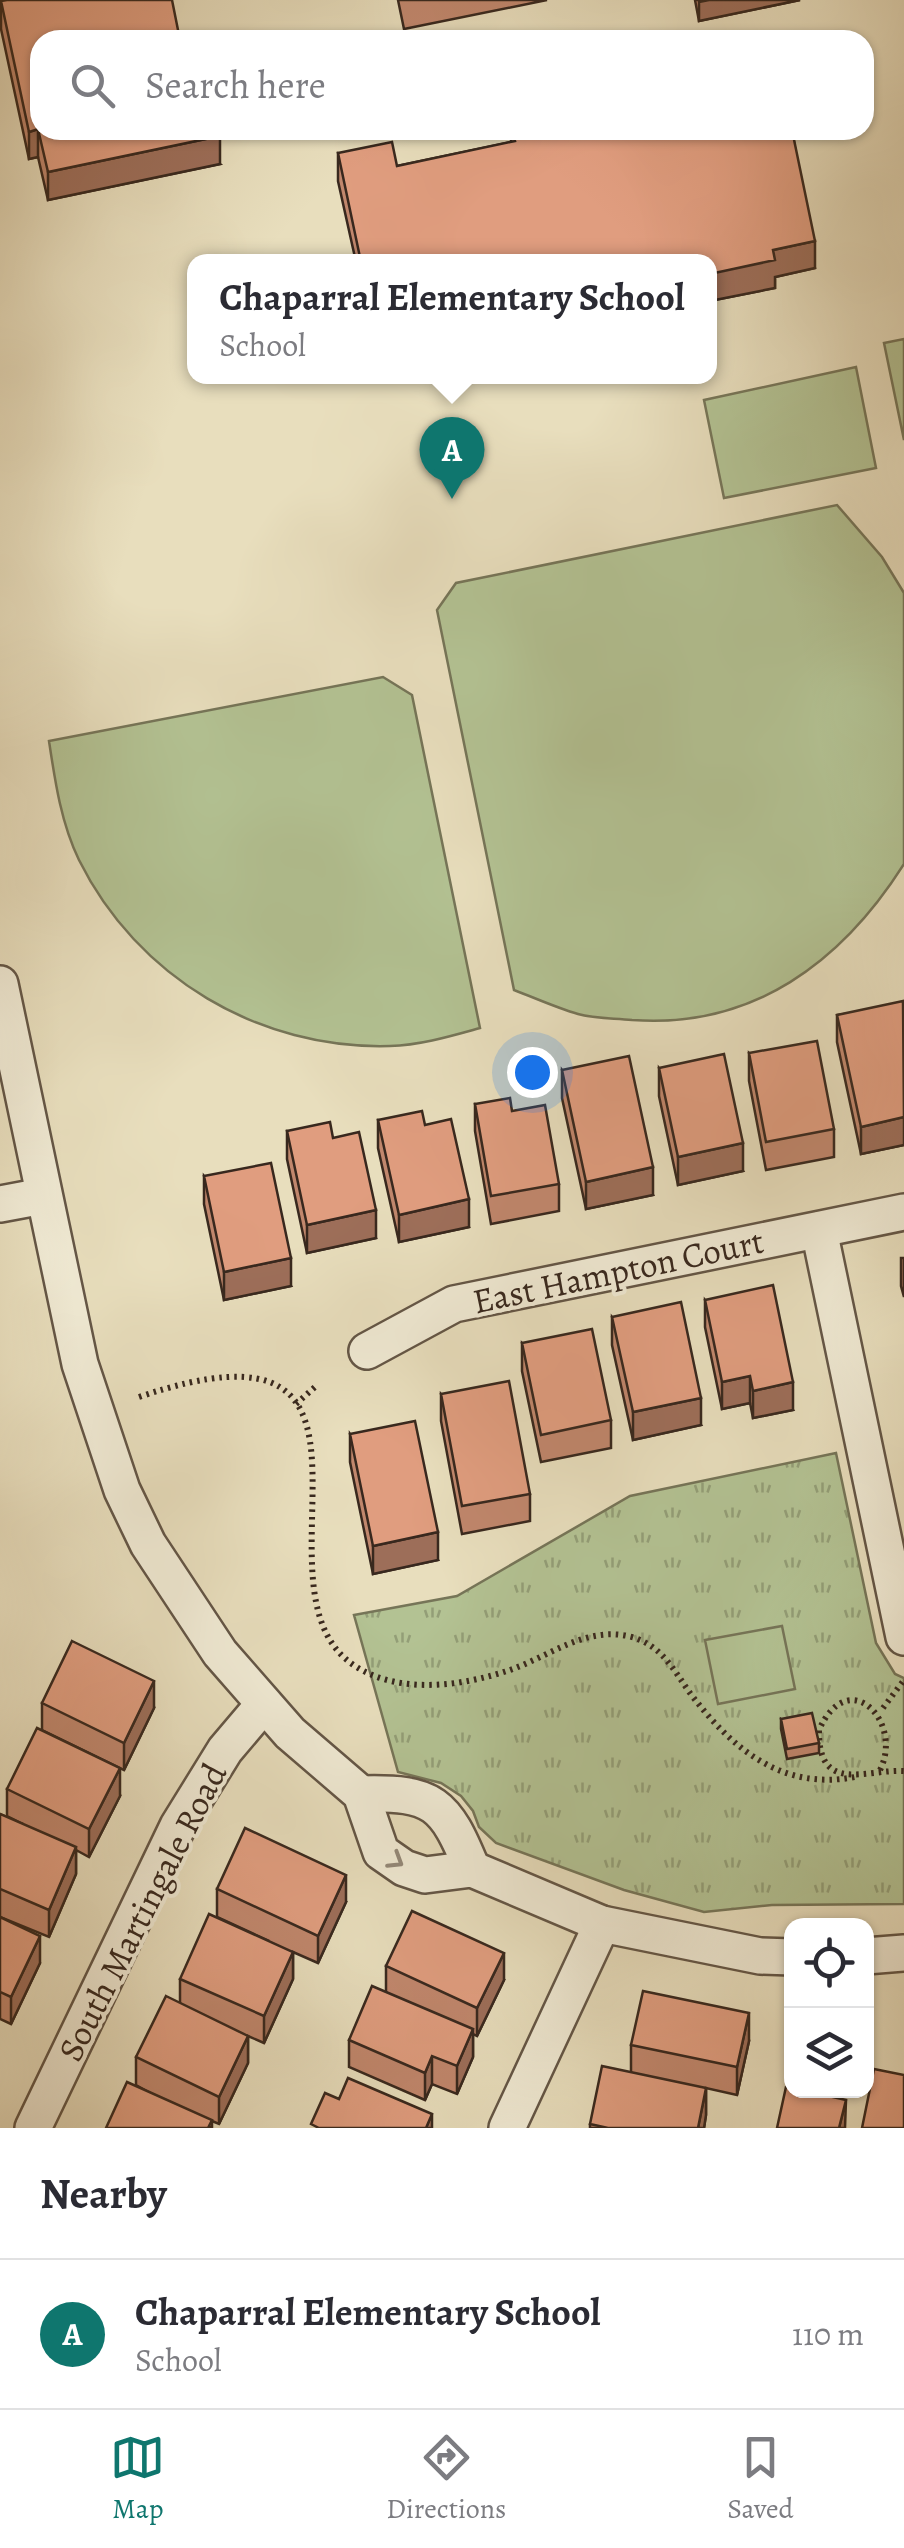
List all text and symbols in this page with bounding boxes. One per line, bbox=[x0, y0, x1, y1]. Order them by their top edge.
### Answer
search box bbox=[30, 30, 874, 140]
icon: search bbox=[65, 58, 120, 113]
text: Search here bbox=[145, 59, 326, 111]
popup bbox=[187, 254, 717, 384]
text: Chaparral Elementary School bbox=[219, 271, 685, 323]
text: School bbox=[219, 323, 306, 367]
pin: A bbox=[420, 416, 484, 499]
your location bbox=[507, 1047, 558, 1098]
street label: East Hampton Court bbox=[468, 1217, 768, 1325]
street label: South Martingale Road bbox=[46, 1755, 238, 2069]
one-way arrow bbox=[386, 1849, 404, 1868]
map controls bbox=[784, 1918, 874, 2098]
button: locate bbox=[784, 1918, 874, 2008]
button: layers bbox=[784, 2008, 874, 2098]
text: Nearby bbox=[40, 2165, 167, 2222]
text: Chaparral Elementary School bbox=[135, 2286, 601, 2338]
text: A bbox=[62, 2312, 83, 2356]
text: 110 m bbox=[792, 2312, 864, 2356]
text: School bbox=[135, 2338, 222, 2382]
tab: Map bbox=[110, 2430, 165, 2528]
tab: Directions bbox=[386, 2430, 506, 2528]
tab: Saved bbox=[727, 2430, 794, 2528]

